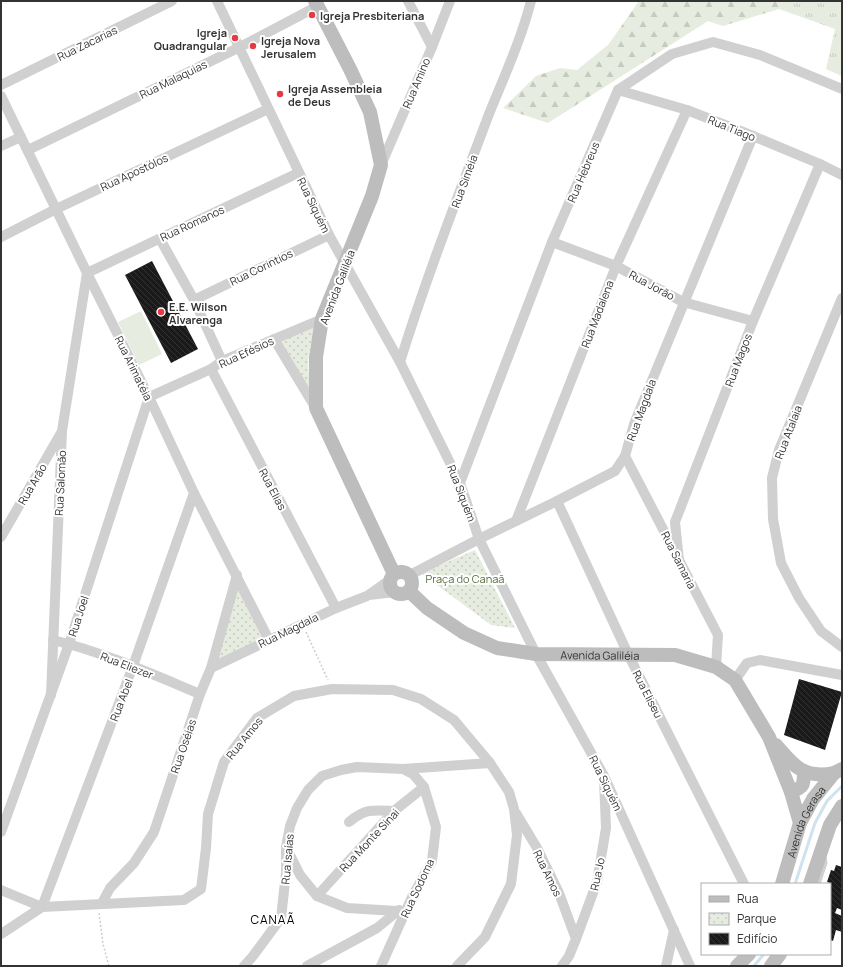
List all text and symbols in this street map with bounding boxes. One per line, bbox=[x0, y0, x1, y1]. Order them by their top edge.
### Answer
place label: Igreja Presbiteriana bbox=[320, 8, 424, 23]
marker: Igreja Presbiteriana bbox=[307, 10, 317, 20]
street label: Rua Zacarias bbox=[54, 22, 120, 64]
place label: Igreja Quadrangular bbox=[154, 25, 228, 53]
marker: Igreja Quadrangular bbox=[230, 33, 240, 43]
place label: Igreja Nova Jerusalem bbox=[261, 33, 320, 61]
marker: Igreja Nova Jerusalem bbox=[248, 41, 258, 51]
street label: Rua Amino bbox=[399, 55, 434, 111]
street label: Rua Malaquias bbox=[137, 56, 209, 102]
place label: Igreja Assembleia de Deus bbox=[288, 81, 382, 109]
marker: Igreja Assembleia de Deus bbox=[275, 89, 285, 99]
street label: Rua Tiago bbox=[706, 112, 758, 145]
street label: Rua Hebreus bbox=[563, 139, 603, 205]
street label: Rua Apostólos bbox=[98, 150, 170, 194]
street label: Rua Siméia bbox=[447, 152, 481, 210]
street label: Rua Siquém bbox=[294, 175, 334, 235]
street label: Rua Romanos bbox=[157, 201, 227, 244]
street label: Rua Corintios bbox=[227, 245, 295, 289]
street label: Avenida Galiléia bbox=[316, 248, 358, 326]
street label: Rua Jorão bbox=[627, 267, 678, 304]
street label: Rua Madalena bbox=[577, 278, 617, 350]
place label: E.E. Wilson Alvarenga bbox=[169, 299, 227, 327]
marker: E.E. Wilson Alvarenga bbox=[156, 307, 166, 317]
street label: Rua Magos bbox=[721, 331, 755, 389]
street label: Rua Arimatéia bbox=[112, 333, 156, 403]
street label: Rua Efésios bbox=[216, 333, 276, 371]
street label: Rua Magdala bbox=[623, 377, 659, 443]
street label: Rua Atalaia bbox=[771, 403, 805, 461]
street label: Rua Salomão bbox=[51, 449, 69, 516]
street label: Rua Arão bbox=[14, 460, 50, 507]
street label: Rua Siquém bbox=[444, 462, 480, 524]
street label: Rua Elias bbox=[256, 466, 290, 513]
street label: Rua Samaria bbox=[658, 529, 700, 591]
park label: Praça do Canaã bbox=[426, 571, 504, 586]
street label: Rua Joel bbox=[64, 594, 92, 638]
street label: Rua Magdala bbox=[256, 609, 320, 651]
street label: Avenida Galiléia bbox=[560, 647, 639, 662]
street label: Rua Eliezer bbox=[98, 648, 156, 682]
street label: Rua Eliseu bbox=[630, 667, 666, 721]
street label: Rua Abel bbox=[106, 677, 136, 723]
street label: Rua Amos bbox=[222, 714, 266, 762]
street label: Rua Oséias bbox=[167, 717, 199, 775]
street label: Rua Siquém bbox=[586, 753, 626, 813]
street label: Avenida Gerasa bbox=[783, 782, 828, 859]
street label: Rua Monte Sinai bbox=[336, 805, 402, 875]
street label: Rua Isaías bbox=[277, 833, 297, 885]
street label: Rua Amos bbox=[530, 847, 566, 899]
street label: Rua Sodoma bbox=[397, 856, 437, 920]
street label: Rua Jo bbox=[586, 856, 608, 892]
legend bbox=[701, 883, 831, 955]
text: Rua bbox=[737, 890, 758, 907]
text: Parque bbox=[737, 910, 776, 927]
district label: CANAÃ bbox=[251, 911, 295, 928]
text: Edifício bbox=[737, 930, 777, 947]

